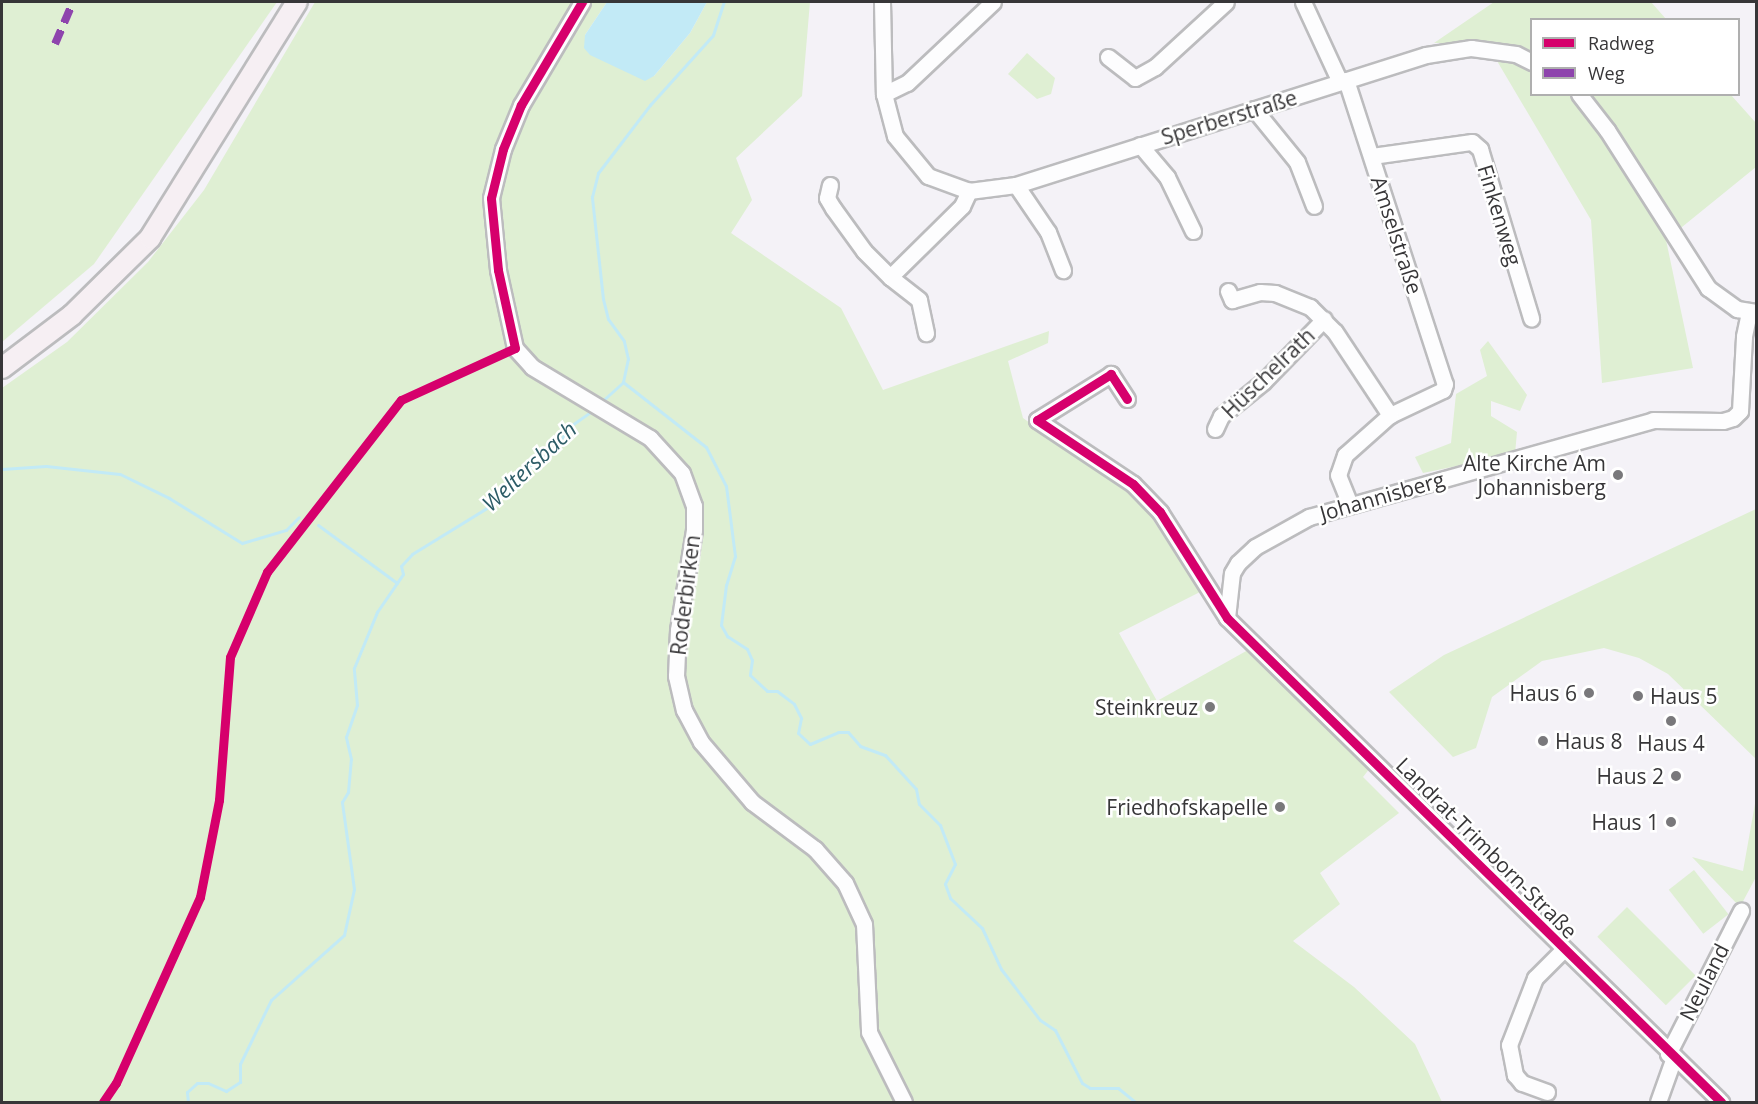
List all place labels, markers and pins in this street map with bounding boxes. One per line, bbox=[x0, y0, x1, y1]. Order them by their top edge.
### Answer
place label: Alte Kirche Am Johannisberg bbox=[1463, 450, 1606, 500]
marker: Alte Kirche Am Johannisberg bbox=[1611, 468, 1625, 482]
place label: Haus 6 bbox=[1509, 680, 1577, 706]
place label: Haus 5 bbox=[1650, 683, 1718, 709]
marker: Haus 6 bbox=[1582, 686, 1596, 700]
marker: Haus 5 bbox=[1631, 689, 1645, 703]
place label: Steinkreuz bbox=[1095, 694, 1198, 720]
marker: Steinkreuz bbox=[1203, 700, 1217, 714]
marker: Haus 4 bbox=[1664, 714, 1678, 728]
place label: Haus 8 bbox=[1555, 728, 1623, 754]
place label: Haus 4 bbox=[1637, 730, 1705, 756]
marker: Haus 8 bbox=[1536, 734, 1550, 748]
place label: Haus 2 bbox=[1596, 763, 1664, 789]
marker: Haus 2 bbox=[1669, 769, 1683, 783]
place label: Friedhofskapelle bbox=[1106, 794, 1268, 820]
marker: Friedhofskapelle bbox=[1273, 800, 1287, 814]
place label: Haus 1 bbox=[1591, 809, 1659, 835]
marker: Haus 1 bbox=[1664, 815, 1678, 829]

